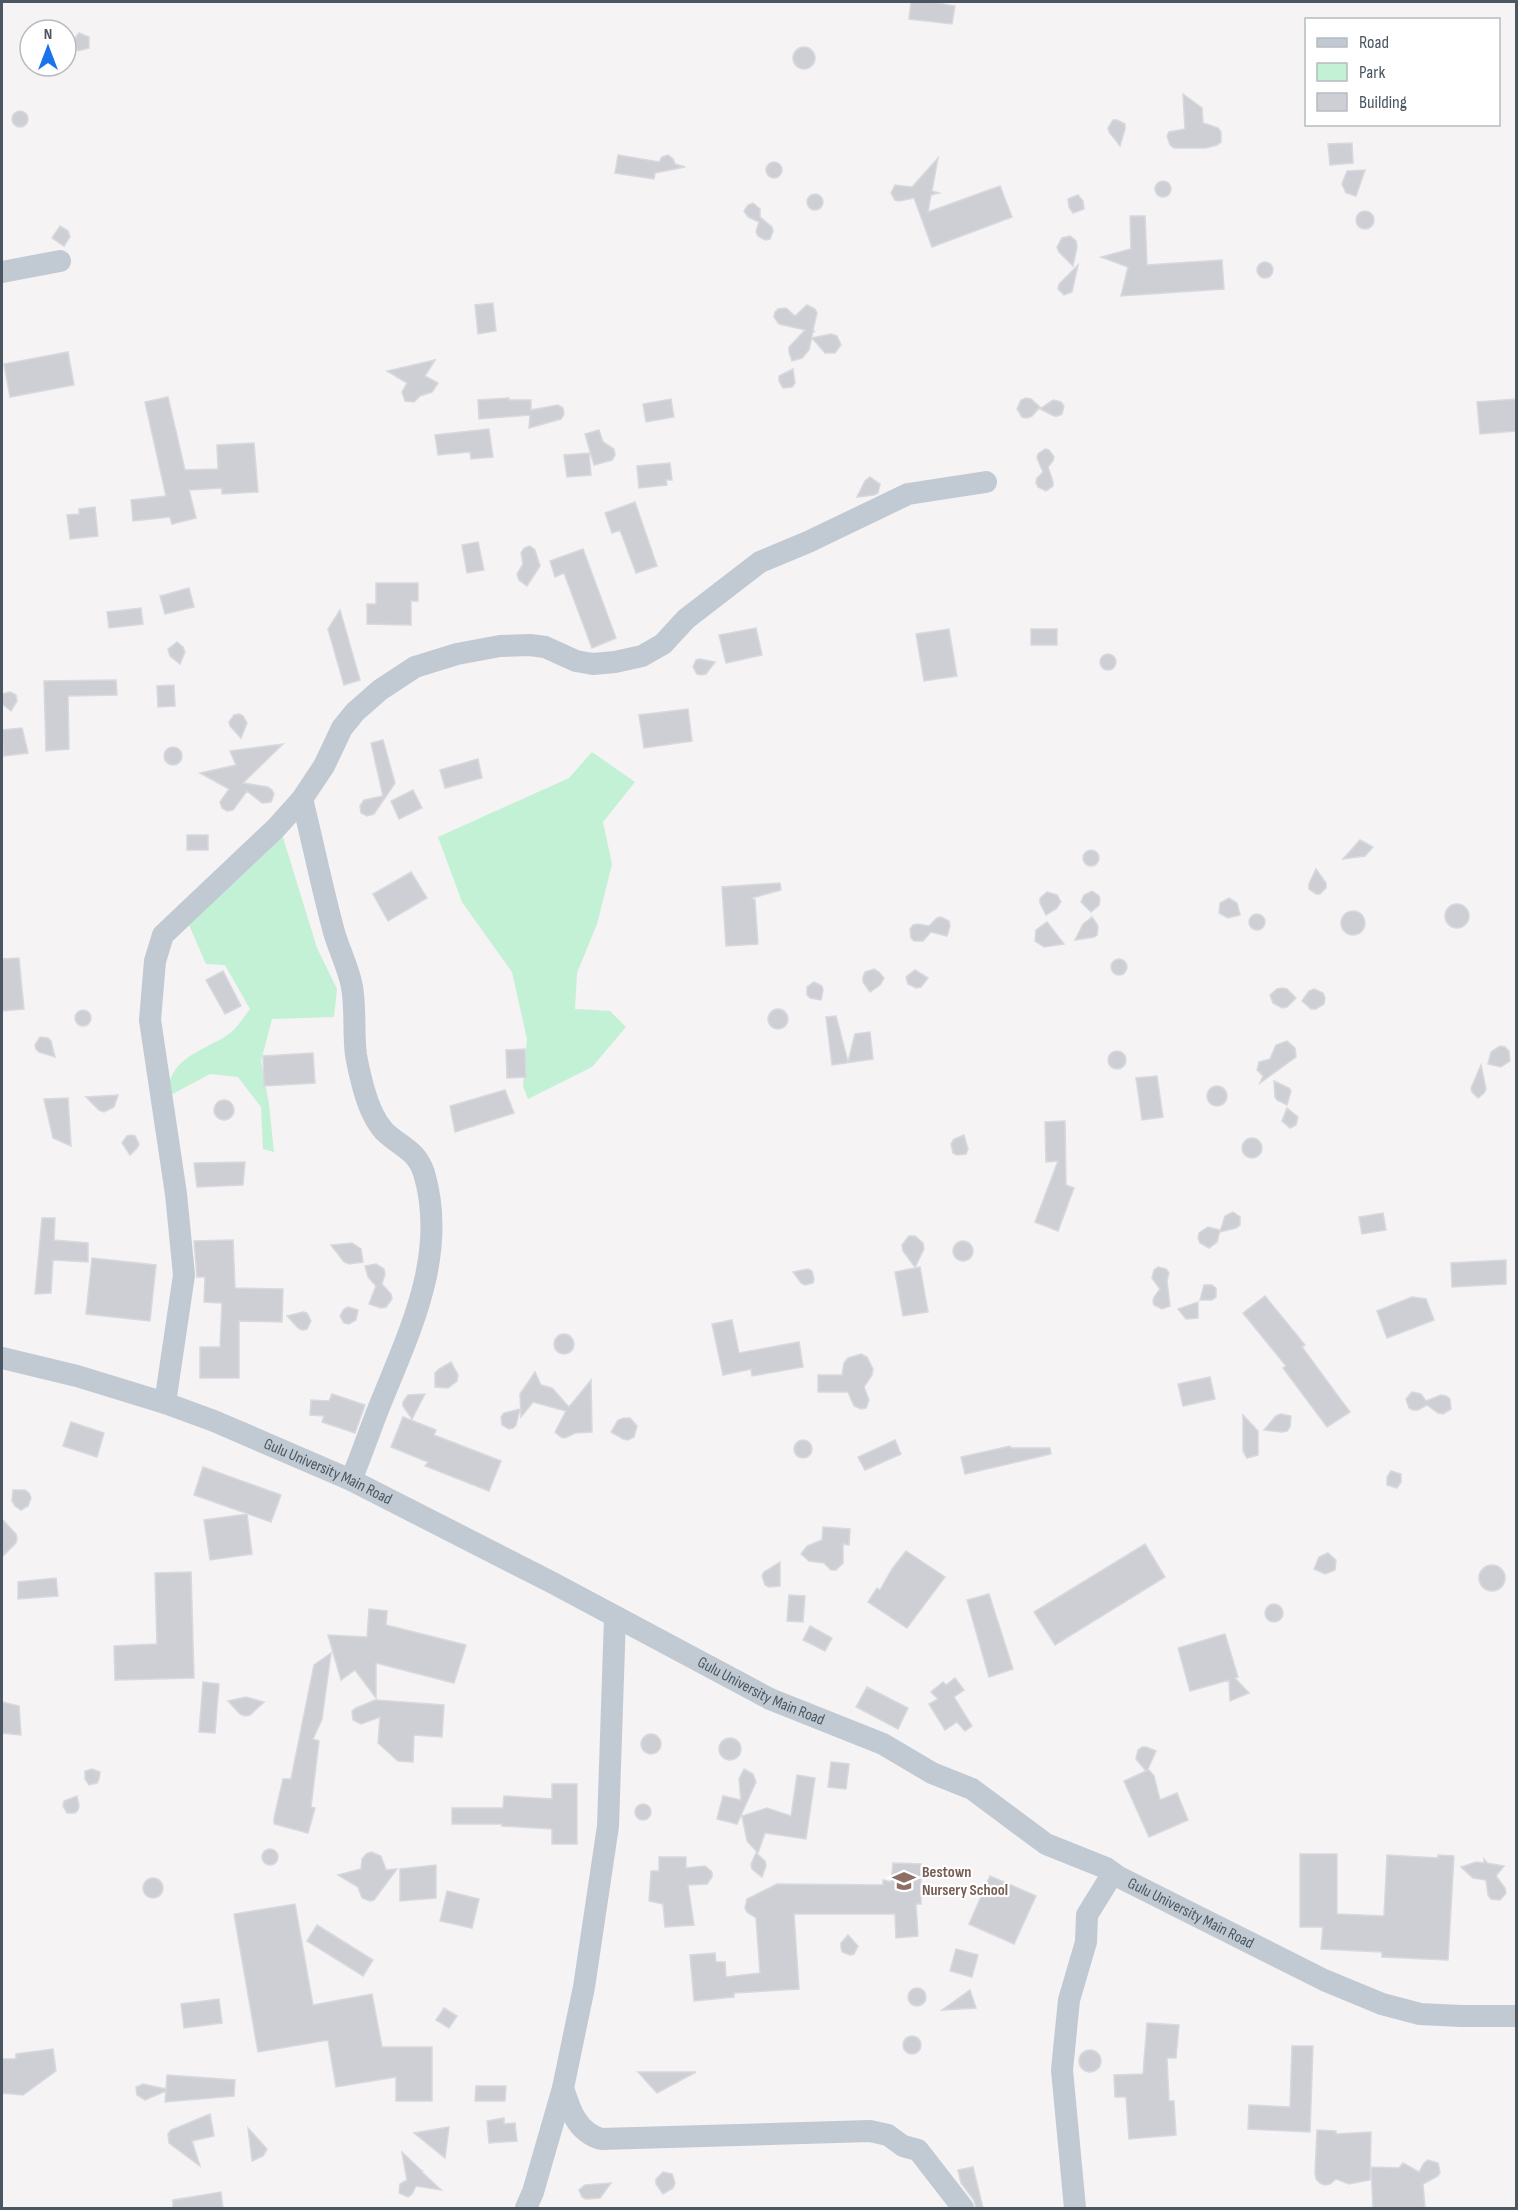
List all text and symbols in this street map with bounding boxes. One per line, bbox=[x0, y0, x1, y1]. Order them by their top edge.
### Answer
north arrow bbox=[18, 18, 78, 78]
legend bbox=[1305, 18, 1500, 126]
text: N bbox=[44, 25, 52, 44]
text: Road bbox=[1359, 32, 1389, 53]
text: Park bbox=[1359, 62, 1385, 83]
text: Building bbox=[1359, 92, 1407, 113]
street label: Gulu University Main Road bbox=[261, 1434, 395, 1509]
street label: Gulu University Main Road bbox=[694, 1653, 827, 1729]
place label: Bestown Nursery School bbox=[922, 1863, 1008, 1900]
school or university icon: Bestown Nursery School bbox=[891, 1868, 917, 1894]
street label: Gulu University Main Road bbox=[1125, 1873, 1257, 1953]

